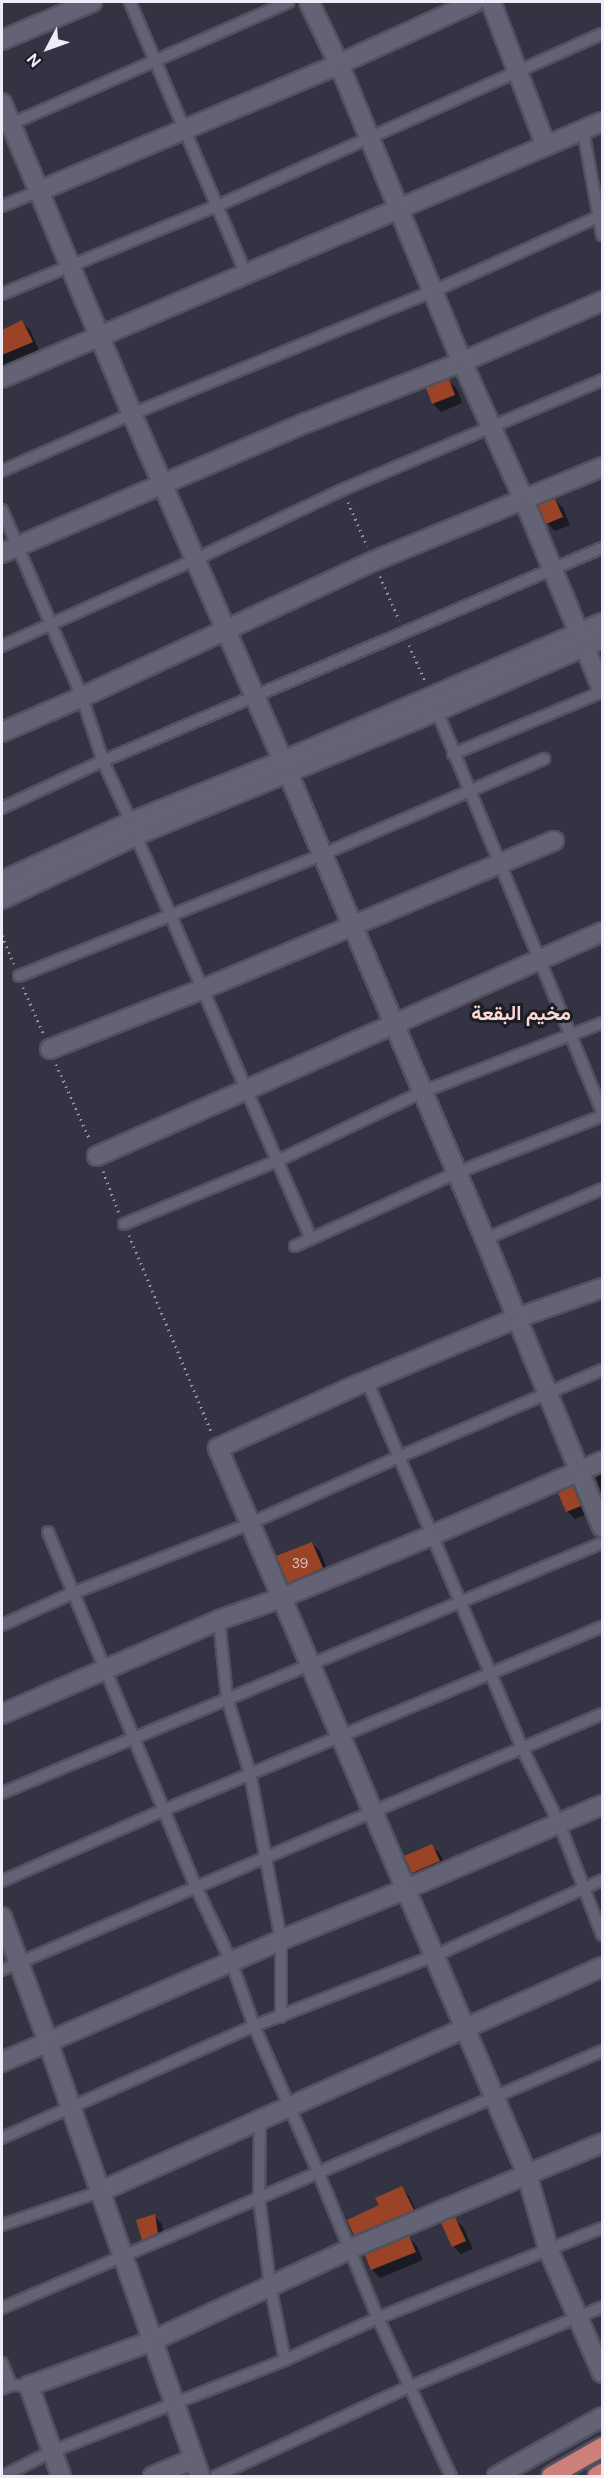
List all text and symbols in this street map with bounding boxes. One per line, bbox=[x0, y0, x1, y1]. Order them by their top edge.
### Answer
north arrow bbox=[18, 18, 78, 78]
text: N bbox=[22, 49, 46, 71]
district label: مخيم البقعة bbox=[471, 1001, 571, 1025]
house number: 39 bbox=[292, 1555, 308, 1571]

